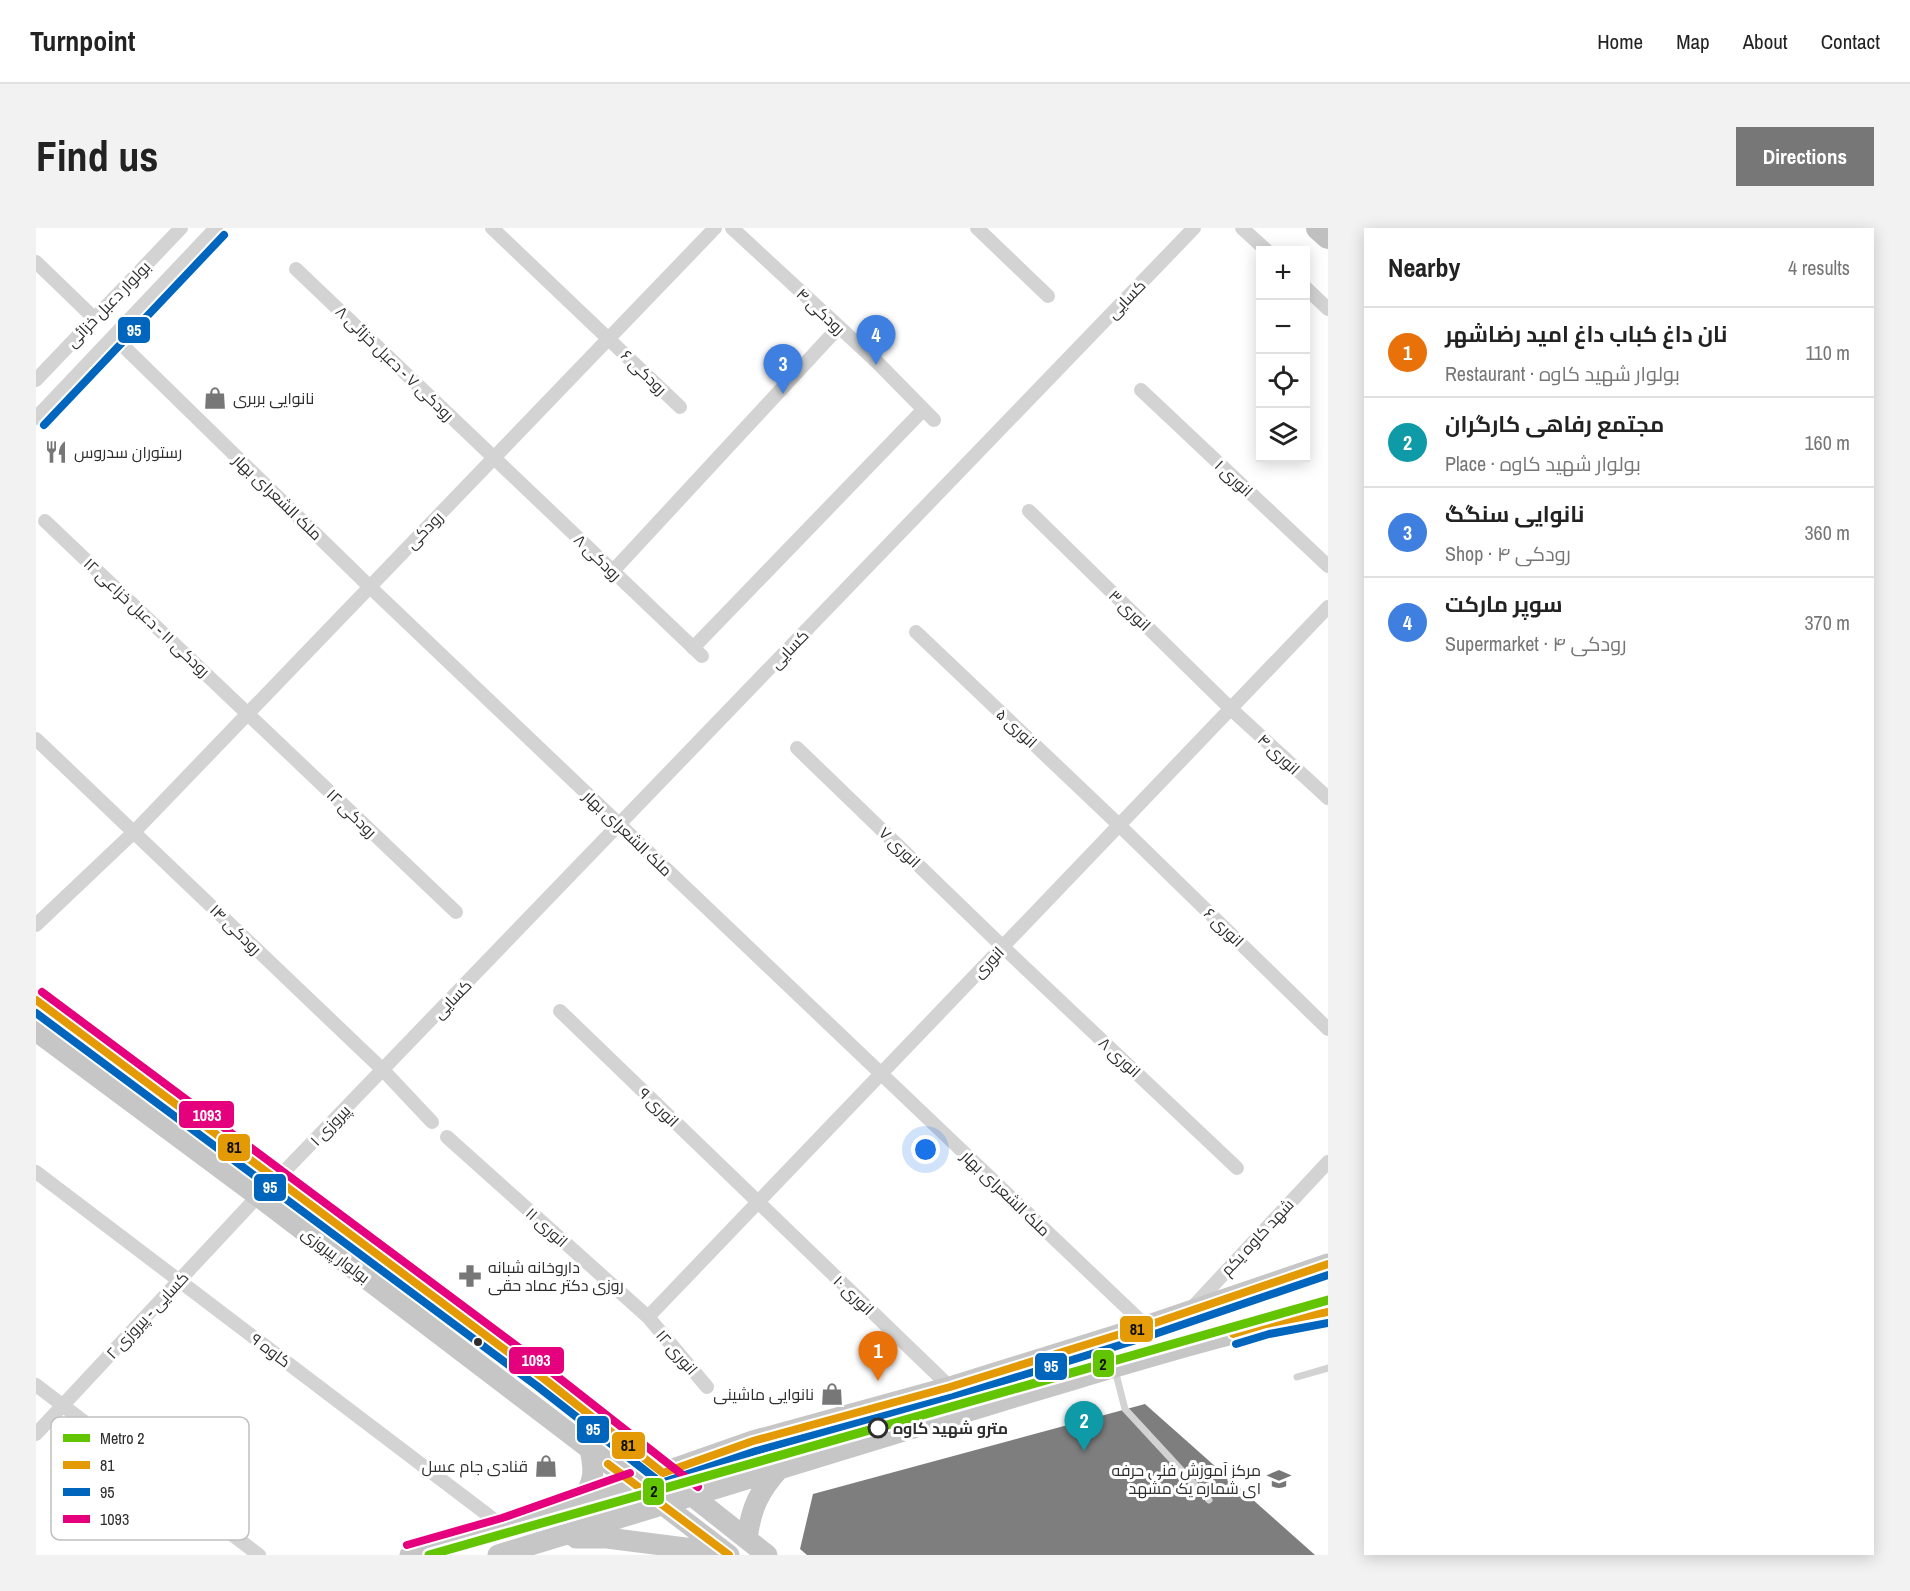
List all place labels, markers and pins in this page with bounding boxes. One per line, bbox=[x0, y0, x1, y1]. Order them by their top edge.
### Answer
pin: 4 bbox=[856, 316, 896, 365]
pin: 3 bbox=[764, 344, 802, 394]
shop icon: نانوایی بربری bbox=[202, 385, 228, 411]
place label: نانوایی بربری bbox=[233, 387, 314, 409]
restaurant icon: رستوران سدروس bbox=[43, 439, 69, 465]
place label: رستوران سدروس bbox=[74, 441, 182, 463]
place label: داروخانه شبانه روزی دکتر عماد حقی bbox=[488, 1256, 624, 1296]
pharmacy icon: داروخانه شبانه روزی دکتر عماد حقی bbox=[457, 1263, 483, 1289]
pin: 1 bbox=[858, 1332, 898, 1381]
unlabelled marker bbox=[472, 1336, 484, 1348]
shop icon: نانوایی ماشینی bbox=[819, 1381, 845, 1407]
place label: نانوایی ماشینی bbox=[713, 1383, 814, 1405]
pin: 2 bbox=[1064, 1402, 1104, 1451]
place label: مترو شهید کاوه bbox=[893, 1417, 1008, 1439]
marker: مترو شهید کاوه bbox=[868, 1418, 888, 1438]
shop icon: قنادی جام عسل bbox=[533, 1453, 559, 1479]
place label: قنادی جام عسل bbox=[421, 1455, 528, 1478]
place label: مرکز آموزش فنی حرفه ای شماره یک مشهد bbox=[1112, 1459, 1261, 1499]
school or university icon: مرکز آموزش فنی حرفه ای شماره یک مشهد bbox=[1266, 1466, 1292, 1492]

